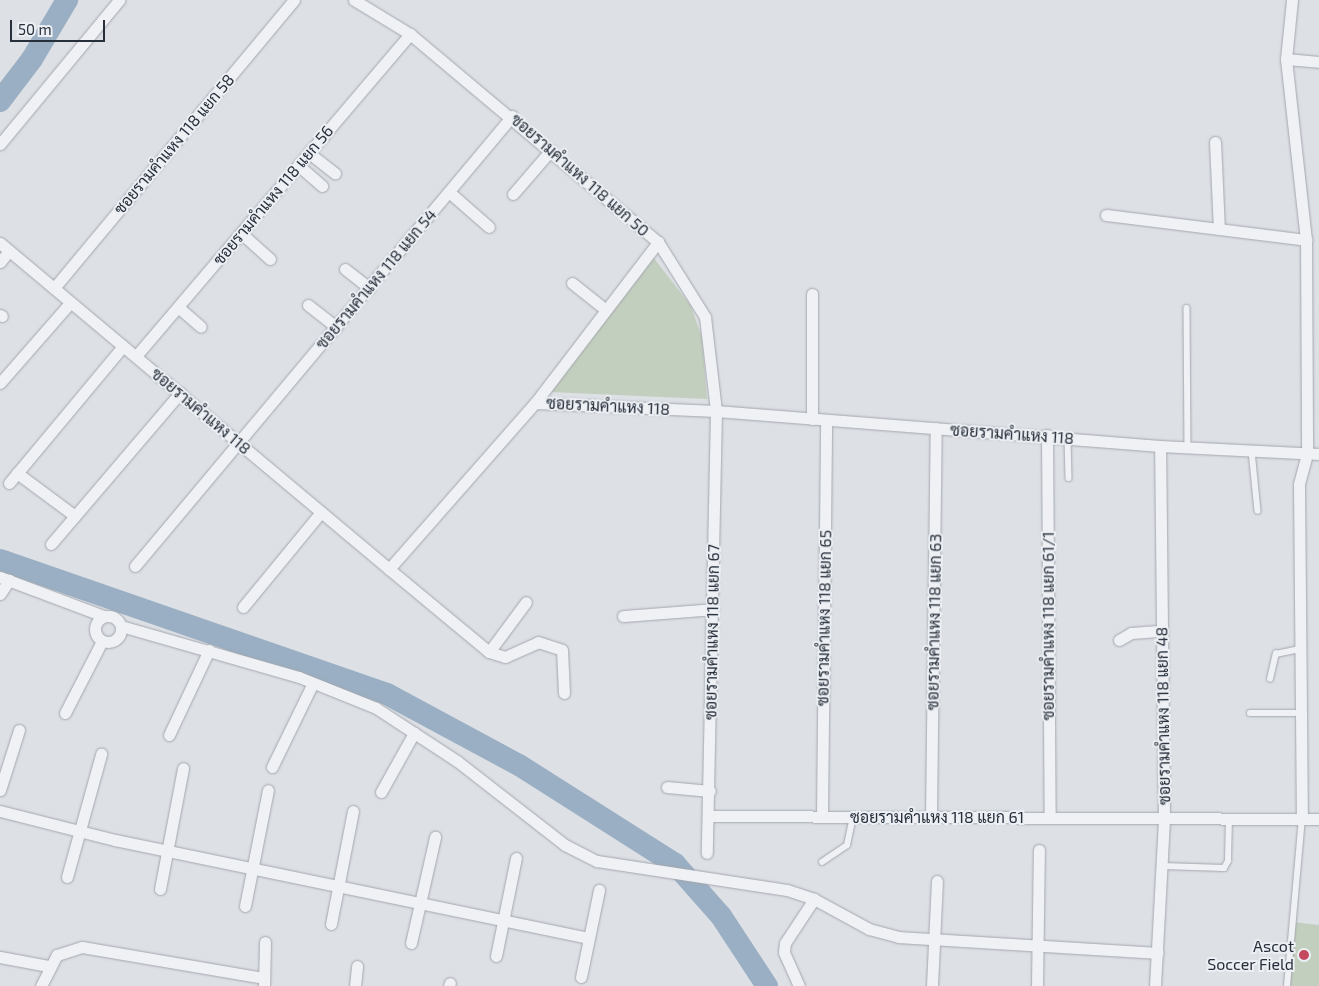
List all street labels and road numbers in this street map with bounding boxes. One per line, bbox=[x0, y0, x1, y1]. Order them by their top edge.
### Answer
street label: ซอยรามคำแหง 118 แยก 58 bbox=[110, 70, 238, 218]
street label: ซอยรามคำแหง 118 แยก 50 bbox=[507, 110, 653, 240]
street label: ซอยรามคำแหง 118 แยก 56 bbox=[209, 121, 337, 269]
street label: ซอยรามคำแหง 118 แยก 54 bbox=[312, 205, 440, 353]
street label: ซอยรามคำแหง 118 bbox=[147, 364, 255, 458]
street label: ซอยรามคำแหง 118 bbox=[546, 393, 670, 419]
street label: ซอยรามคำแหง 118 bbox=[950, 420, 1074, 448]
street label: ซอยรามคำแหง 118 แยก 65 bbox=[813, 530, 835, 706]
street label: ซอยรามคำแหง 118 แยก 61/1 bbox=[1038, 532, 1058, 720]
street label: ซอยรามคำแหง 118 แยก 63 bbox=[923, 534, 945, 710]
street label: ซอยรามคำแหง 118 แยก 67 bbox=[701, 544, 723, 720]
street label: ซอยรามคำแหง 118 แยก 48 bbox=[1152, 627, 1174, 805]
street label: ซอยรามคำแหง 118 แยก 61 bbox=[850, 807, 1024, 827]

